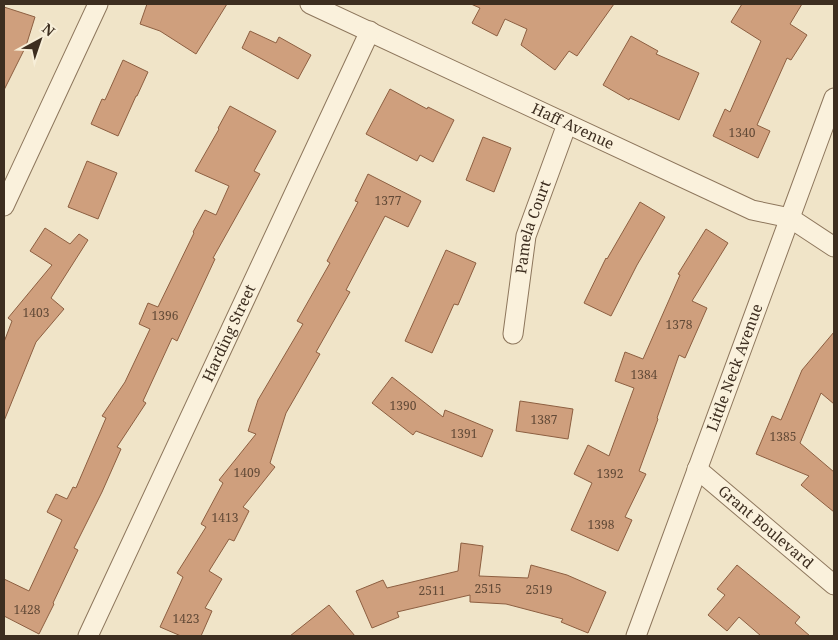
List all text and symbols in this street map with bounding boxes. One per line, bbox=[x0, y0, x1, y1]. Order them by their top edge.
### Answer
north arrow bbox=[15, 15, 65, 65]
text: N bbox=[38, 19, 59, 40]
street label: Haff Avenue bbox=[529, 98, 618, 153]
house number: 1340 bbox=[729, 124, 756, 141]
street label: Pamela Court bbox=[510, 177, 555, 275]
house number: 1377 bbox=[375, 192, 402, 209]
street label: Harding Street bbox=[197, 281, 259, 385]
street label: Little Neck Avenue bbox=[701, 301, 766, 434]
house number: 1403 bbox=[23, 304, 50, 321]
house number: 1396 bbox=[152, 307, 179, 324]
house number: 1378 bbox=[666, 316, 693, 333]
house number: 1384 bbox=[631, 366, 658, 383]
house number: 1390 bbox=[390, 397, 417, 414]
house number: 1387 bbox=[531, 411, 558, 428]
house number: 1391 bbox=[451, 425, 477, 442]
house number: 1385 bbox=[770, 428, 796, 445]
house number: 1409 bbox=[234, 464, 260, 481]
house number: 1392 bbox=[597, 465, 623, 482]
street label: Grant Boulevard bbox=[714, 480, 818, 572]
house number: 1413 bbox=[212, 509, 239, 526]
house number: 1398 bbox=[588, 516, 615, 533]
house number: 2515 bbox=[475, 580, 501, 597]
house number: 2519 bbox=[526, 581, 552, 598]
house number: 2511 bbox=[419, 582, 445, 599]
house number: 1428 bbox=[14, 601, 41, 618]
house number: 1423 bbox=[173, 610, 200, 627]

